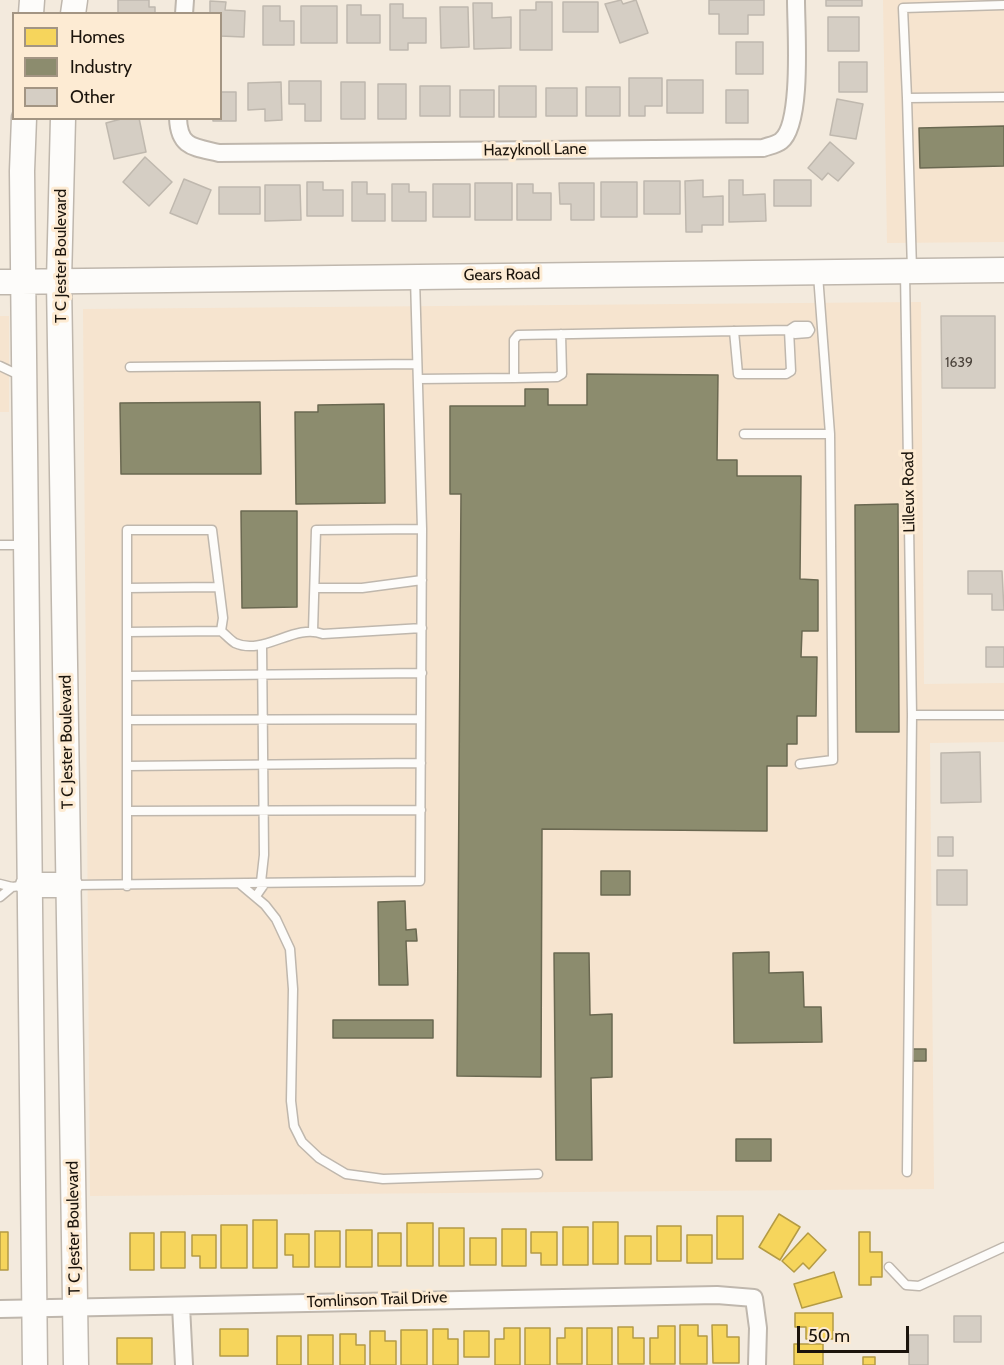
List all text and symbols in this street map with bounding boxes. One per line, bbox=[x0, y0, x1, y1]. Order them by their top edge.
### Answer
legend bbox=[12, 12, 222, 120]
text: Homes bbox=[70, 26, 125, 48]
text: Industry bbox=[70, 56, 132, 78]
text: Other bbox=[70, 86, 115, 108]
street label: Hazyknoll Lane bbox=[483, 139, 587, 161]
street label: T C Jester Boulevard bbox=[51, 189, 71, 323]
street label: Gears Road bbox=[464, 265, 540, 285]
house number: 1639 bbox=[945, 355, 973, 371]
street label: Lilleux Road bbox=[899, 451, 919, 533]
street label: T C Jester Boulevard bbox=[56, 675, 78, 809]
street label: T C Jester Boulevard bbox=[63, 1161, 85, 1295]
street label: Tomlinson Trail Drive bbox=[306, 1288, 448, 1312]
scale bar bbox=[800, 1314, 912, 1352]
text: 50 m bbox=[808, 1325, 850, 1347]

